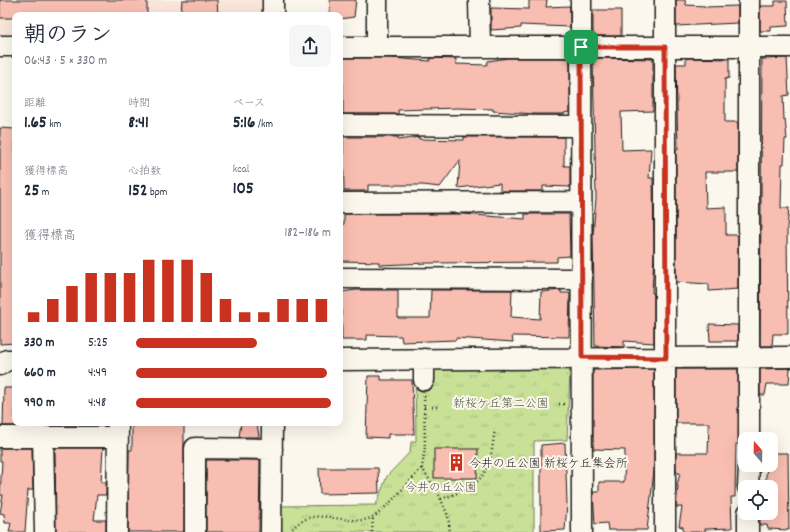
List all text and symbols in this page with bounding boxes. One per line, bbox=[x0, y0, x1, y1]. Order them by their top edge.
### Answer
text: 朝のラン bbox=[24, 21, 112, 52]
button: share bbox=[289, 25, 331, 67]
pin bbox=[564, 30, 598, 64]
icon: arrive bbox=[570, 36, 592, 58]
text: 06:43 · 5 × 330 m bbox=[24, 52, 107, 71]
text: 距離 bbox=[24, 96, 46, 112]
text: 時間 bbox=[128, 96, 150, 112]
text: ペース bbox=[233, 96, 265, 112]
text: 1.65 bbox=[24, 112, 47, 136]
text: 8:41 bbox=[128, 112, 149, 136]
text: 5:16 bbox=[233, 112, 255, 136]
text: km bbox=[47, 117, 61, 133]
text: /km bbox=[255, 117, 273, 133]
text: kcal bbox=[233, 162, 249, 178]
text: 獲得標高 bbox=[24, 164, 68, 180]
text: 心拍数 bbox=[128, 164, 161, 180]
text: 105 bbox=[233, 178, 254, 202]
text: 25 bbox=[24, 180, 39, 204]
text: 152 bbox=[128, 180, 147, 204]
text: m bbox=[39, 185, 49, 201]
text: bpm bbox=[147, 185, 167, 201]
text: 182–186 m bbox=[284, 224, 331, 243]
text: 獲得標高 bbox=[24, 227, 76, 246]
text: 330 m bbox=[24, 334, 55, 353]
text: 5:25 bbox=[88, 334, 108, 353]
text: 660 m bbox=[24, 364, 56, 383]
text: 4:49 bbox=[88, 364, 107, 383]
text: 990 m bbox=[24, 394, 55, 413]
text: 4:48 bbox=[88, 394, 106, 413]
park label: 新桜ケ丘第二公園 bbox=[453, 396, 549, 413]
north arrow bbox=[738, 432, 778, 472]
map controls bbox=[738, 432, 778, 520]
building icon: 今井の丘公園 新桜ケ丘集会所 bbox=[446, 453, 466, 473]
place label: 今井の丘公園 新桜ケ丘集会所 bbox=[469, 456, 628, 473]
park label: 今井の丘公園 bbox=[405, 480, 477, 497]
button: locate bbox=[738, 480, 778, 520]

